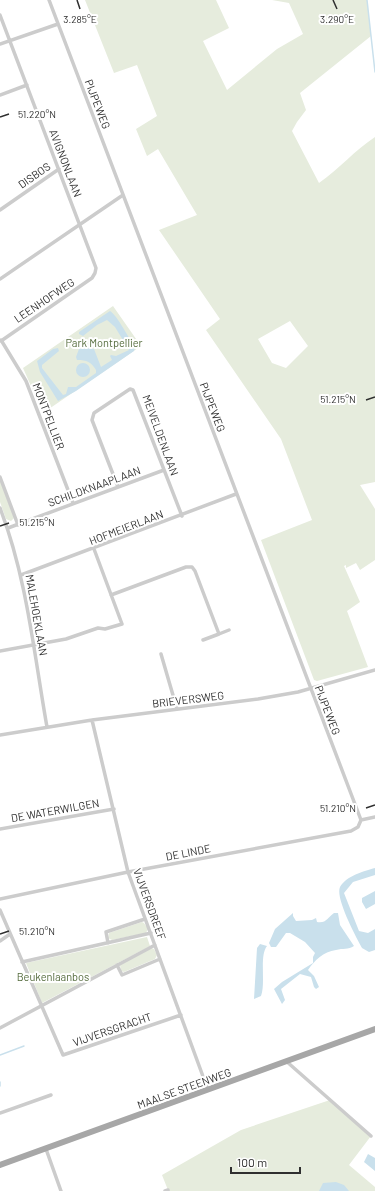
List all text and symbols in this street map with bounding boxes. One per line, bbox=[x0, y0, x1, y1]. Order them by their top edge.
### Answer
text: 3.285°E bbox=[63, 13, 97, 25]
text: 3.290°E bbox=[320, 13, 354, 25]
street label: PIJPEWEG bbox=[83, 77, 113, 131]
text: 51.220°N bbox=[18, 108, 56, 120]
street label: AVIGNONLAAN bbox=[47, 127, 85, 199]
street label: DISBOS bbox=[15, 159, 53, 191]
street label: LEENHOFWEG bbox=[11, 275, 77, 325]
park label: Park Montpellier bbox=[65, 336, 143, 349]
street label: PIJPEWEG bbox=[198, 380, 228, 434]
street label: MONTPELLIER bbox=[30, 381, 68, 451]
street label: MEIVELDENLAAN bbox=[140, 393, 182, 477]
text: 51.215°N bbox=[320, 393, 356, 405]
street label: SCHILDKNAAPLAAN bbox=[46, 463, 142, 509]
street label: HOFMEIERLAAN bbox=[87, 507, 165, 547]
text: 51.215°N bbox=[19, 516, 55, 528]
street label: MALEHOEKLAAN bbox=[23, 573, 51, 657]
street label: PIJPEWEG bbox=[313, 683, 343, 737]
street label: BRIEVERSWEG bbox=[151, 688, 225, 710]
street label: DE WATERWILGEN bbox=[10, 796, 100, 824]
text: 51.210°N bbox=[320, 802, 356, 814]
street label: DE LINDE bbox=[164, 841, 212, 863]
street label: VIJVERSDREEF bbox=[131, 867, 169, 941]
text: 51.210°N bbox=[19, 925, 55, 937]
park label: Beukenlaanbos bbox=[17, 970, 89, 983]
street label: VIJVERSGRACHT bbox=[71, 1009, 153, 1049]
street label: MAALSE STEENWEG bbox=[135, 1065, 233, 1111]
scale bar bbox=[231, 1149, 300, 1175]
text: 100 m bbox=[237, 1155, 267, 1169]

